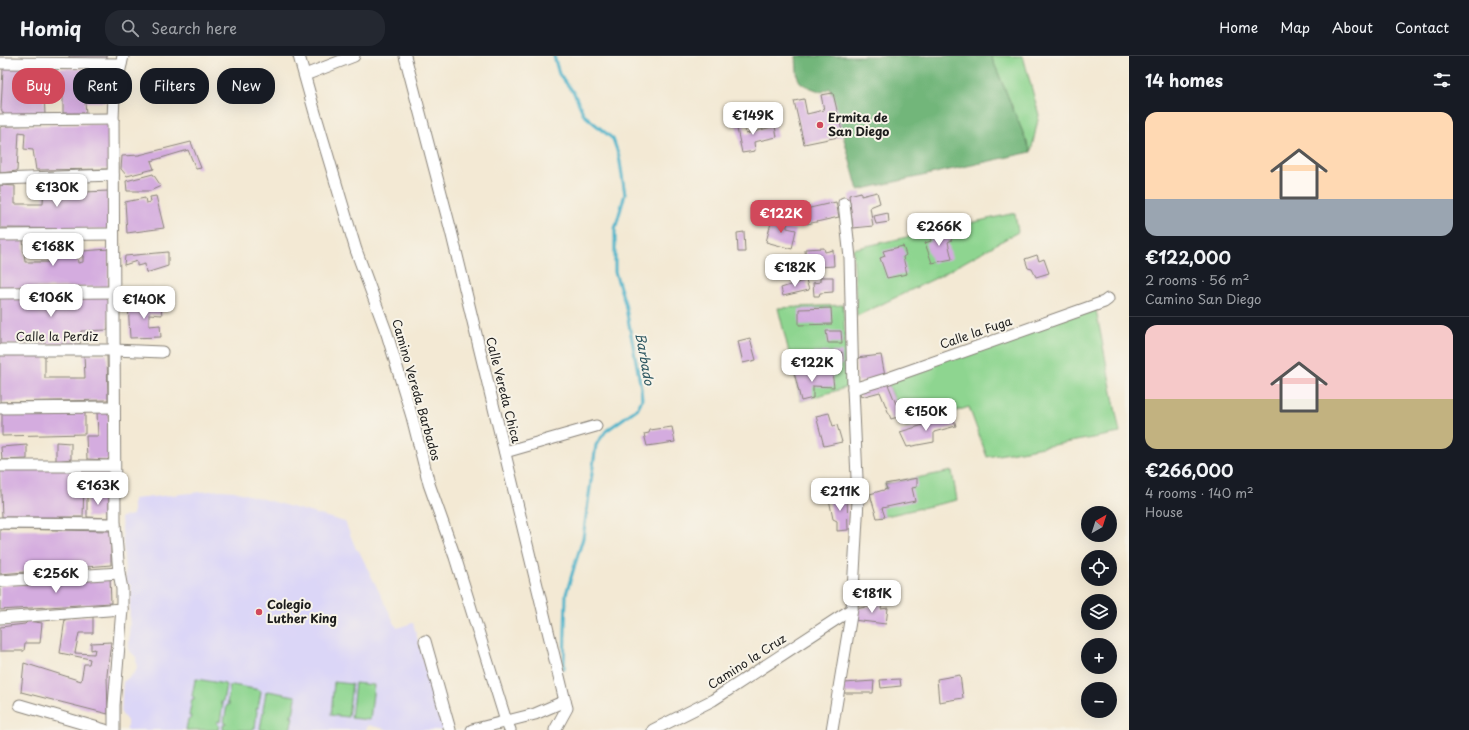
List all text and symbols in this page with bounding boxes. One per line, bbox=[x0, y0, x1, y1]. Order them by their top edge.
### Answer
search box bbox=[105, 10, 385, 46]
text: Homiq bbox=[20, 14, 81, 42]
text: Search here bbox=[151, 16, 237, 39]
icon: search bbox=[119, 17, 141, 39]
text: Home bbox=[1219, 17, 1258, 38]
text: Map bbox=[1280, 17, 1310, 38]
text: About bbox=[1332, 17, 1373, 38]
text: Contact bbox=[1395, 17, 1449, 38]
text: 14 homes bbox=[1145, 67, 1223, 93]
chip: Buy bbox=[12, 68, 65, 104]
chip: Rent bbox=[73, 68, 132, 104]
chip: Filters bbox=[140, 68, 209, 104]
chip: New bbox=[217, 68, 275, 104]
icon: filters bbox=[1431, 69, 1453, 91]
pin: €149K bbox=[725, 102, 781, 136]
text: €149K bbox=[732, 105, 774, 124]
place label: Ermita de San Diego bbox=[828, 108, 889, 140]
marker: Ermita de San Diego bbox=[815, 120, 825, 130]
icon: home bbox=[1263, 138, 1335, 210]
pin: €130K bbox=[29, 174, 85, 208]
text: €130K bbox=[35, 177, 79, 196]
pin: €122K bbox=[753, 200, 809, 234]
text: €122K bbox=[759, 203, 803, 222]
pin: €266K bbox=[911, 213, 967, 247]
text: €266K bbox=[916, 216, 962, 235]
pin: €168K bbox=[25, 233, 81, 267]
text: €168K bbox=[32, 236, 74, 255]
text: €122,000 bbox=[1145, 244, 1231, 270]
pin: €182K bbox=[767, 254, 823, 288]
text: €182K bbox=[774, 257, 816, 276]
text: 2 rooms · 56 m² bbox=[1145, 270, 1249, 289]
pin: €106K bbox=[23, 284, 79, 318]
pin: €140K bbox=[116, 286, 172, 320]
text: €106K bbox=[29, 287, 73, 306]
text: €140K bbox=[122, 289, 166, 308]
text: Camino San Diego bbox=[1145, 289, 1261, 308]
street label: Calle la Fuga bbox=[937, 311, 1015, 353]
street label: Camino Vereda Barbados bbox=[388, 317, 446, 463]
street label: Calle la Perdiz bbox=[16, 327, 98, 345]
water label: Barbado bbox=[632, 331, 660, 387]
street label: Calle Vereda Chica bbox=[482, 335, 526, 445]
pin: €122K bbox=[784, 349, 840, 383]
icon: home bbox=[1263, 351, 1335, 423]
text: €122K bbox=[790, 352, 834, 371]
pin: €150K bbox=[898, 398, 954, 432]
text: €150K bbox=[905, 401, 947, 420]
text: €266,000 bbox=[1145, 457, 1233, 483]
pin: €163K bbox=[70, 472, 126, 506]
text: €163K bbox=[76, 475, 120, 494]
pin: €211K bbox=[812, 478, 868, 512]
text: €211K bbox=[820, 481, 860, 500]
text: 4 rooms · 140 m² bbox=[1145, 483, 1254, 502]
text: House bbox=[1145, 502, 1183, 521]
north arrow bbox=[1081, 506, 1117, 542]
map controls bbox=[1081, 506, 1117, 718]
button: locate bbox=[1081, 550, 1117, 586]
pin: €256K bbox=[28, 560, 84, 594]
text: €256K bbox=[33, 563, 79, 582]
pin: €181K bbox=[844, 580, 900, 614]
text: €181K bbox=[852, 583, 892, 602]
button: layers bbox=[1081, 594, 1117, 630]
place label: Colegio Luther King bbox=[267, 595, 337, 627]
marker: Colegio Luther King bbox=[254, 607, 264, 617]
street label: Camino la Cruz bbox=[704, 629, 789, 693]
button: + bbox=[1081, 638, 1117, 674]
button: − bbox=[1081, 682, 1117, 718]

